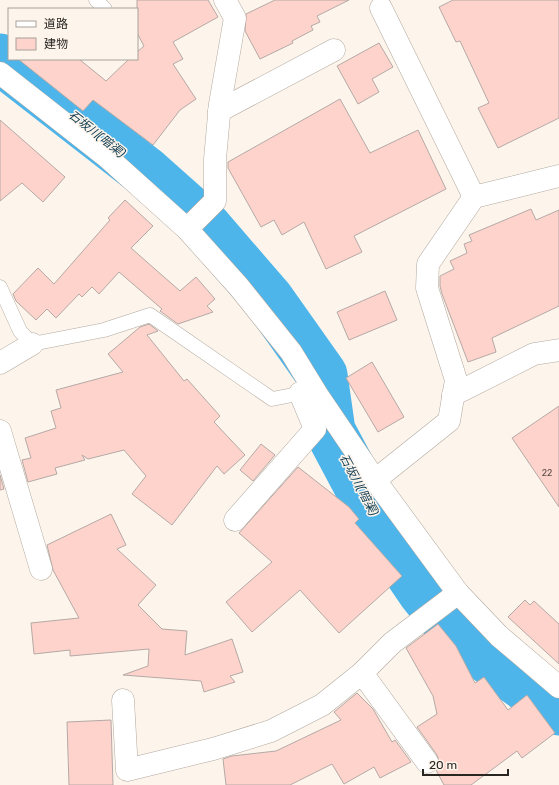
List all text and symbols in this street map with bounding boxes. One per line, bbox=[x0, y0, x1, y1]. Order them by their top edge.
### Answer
legend bbox=[8, 8, 138, 60]
text: 道路 bbox=[44, 17, 68, 31]
text: 建物 bbox=[44, 37, 68, 51]
water label: 石坂川(暗渠) bbox=[66, 108, 128, 160]
water label: 石坂川(暗渠) bbox=[337, 452, 381, 518]
house number: 22 bbox=[542, 468, 552, 478]
scale bar bbox=[423, 751, 508, 777]
text: 20 m bbox=[429, 758, 457, 772]

